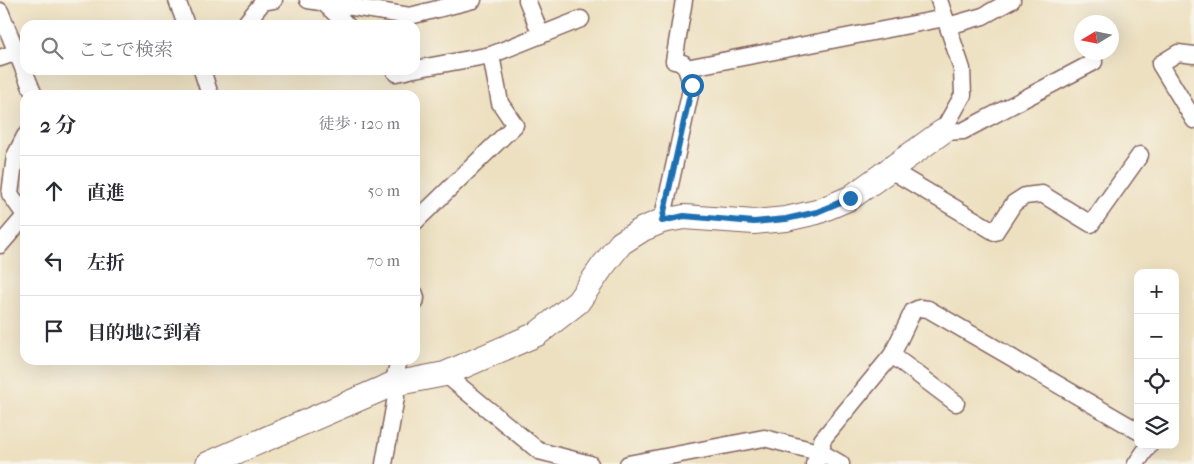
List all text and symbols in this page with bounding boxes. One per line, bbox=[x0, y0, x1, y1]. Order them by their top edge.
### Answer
north arrow bbox=[1074, 15, 1119, 60]
search box bbox=[20, 20, 420, 75]
icon: search bbox=[38, 34, 66, 62]
text: ここで検索 bbox=[78, 39, 173, 61]
route start bbox=[681, 74, 704, 97]
text: 2 分 bbox=[40, 113, 76, 137]
text: 徒歩 · 120 m bbox=[318, 114, 400, 133]
icon: ahead bbox=[40, 177, 68, 205]
text: 50 m bbox=[368, 181, 400, 200]
text: 直進 bbox=[87, 182, 125, 204]
route end bbox=[839, 187, 862, 210]
icon: left bbox=[40, 247, 68, 275]
text: 70 m bbox=[367, 251, 400, 270]
text: 左折 bbox=[87, 252, 125, 274]
map controls bbox=[1134, 269, 1179, 449]
button: + bbox=[1134, 269, 1179, 314]
button: − bbox=[1134, 314, 1179, 359]
icon: arrive bbox=[40, 317, 68, 345]
text: 目的地に到着 bbox=[87, 322, 201, 344]
button: locate bbox=[1134, 359, 1179, 404]
button: layers bbox=[1134, 404, 1179, 449]

